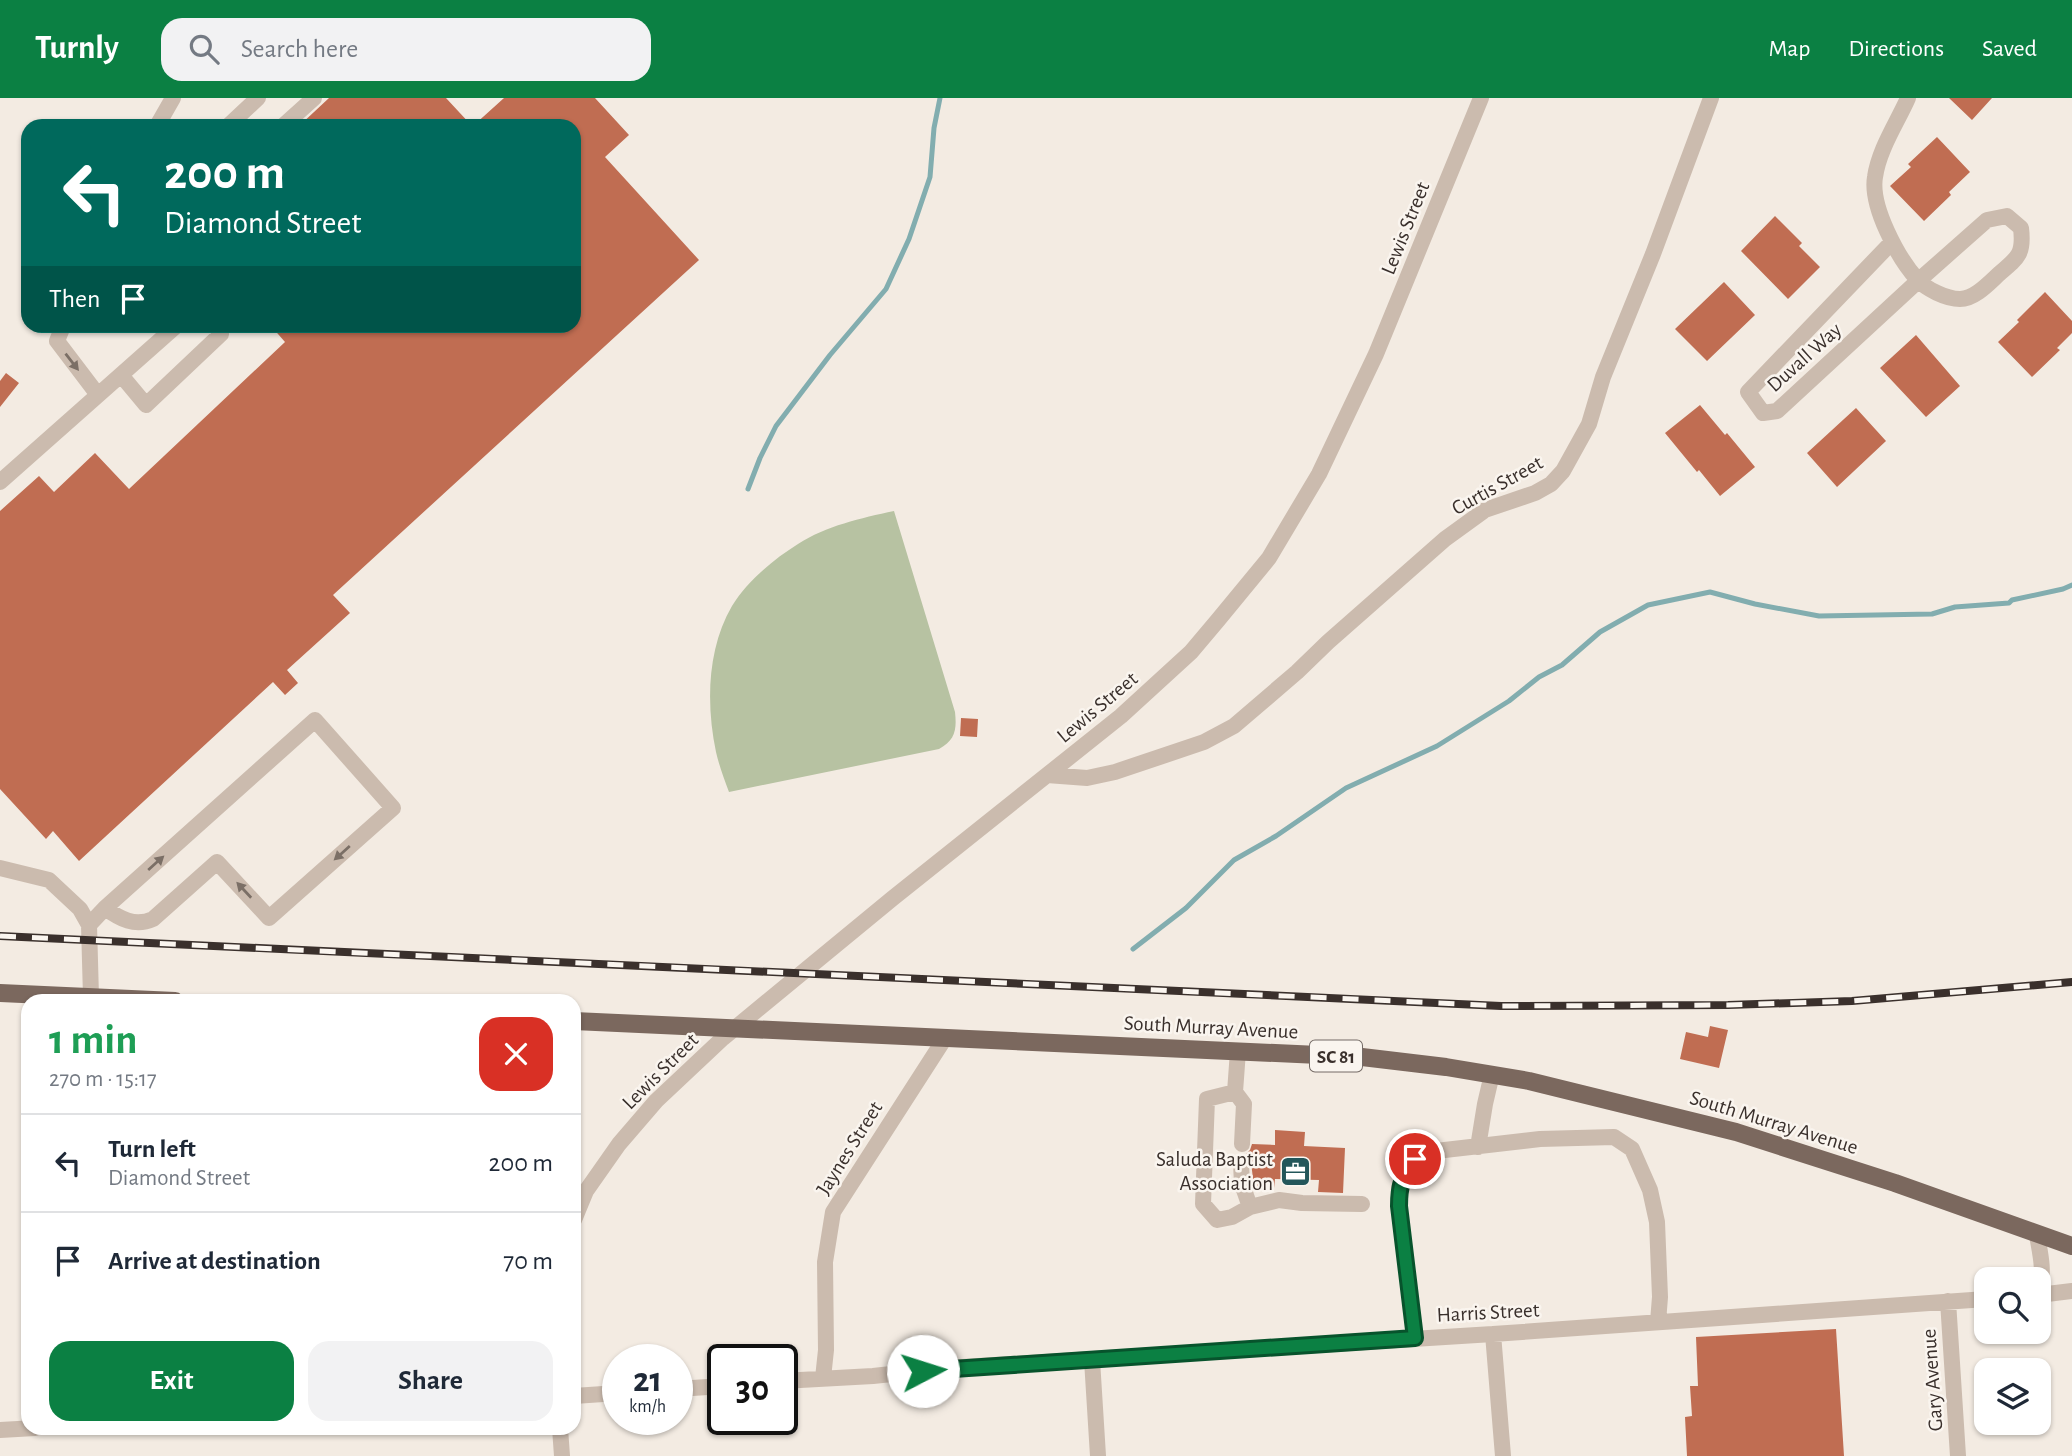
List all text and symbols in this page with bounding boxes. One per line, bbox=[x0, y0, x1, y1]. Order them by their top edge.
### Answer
search box bbox=[161, 18, 651, 81]
icon: search bbox=[185, 30, 223, 68]
text: Turnly bbox=[35, 32, 119, 65]
text: Search here bbox=[241, 36, 358, 62]
text: Map bbox=[1768, 37, 1810, 61]
text: Directions bbox=[1848, 37, 1944, 61]
text: Saved bbox=[1982, 37, 2037, 61]
icon: left bbox=[49, 147, 140, 238]
text: 200 m bbox=[164, 149, 285, 198]
street label: Lewis Street bbox=[1377, 179, 1434, 278]
text: Diamond Street bbox=[164, 207, 362, 239]
icon: arrive bbox=[114, 280, 152, 318]
text: Then bbox=[49, 286, 100, 312]
street label: Duvall Way bbox=[1763, 319, 1846, 396]
one-way arrow bbox=[65, 352, 80, 370]
street label: Curtis Street bbox=[1448, 452, 1546, 519]
street label: Lewis Street bbox=[1053, 668, 1142, 747]
one-way arrow bbox=[334, 845, 351, 860]
one-way arrow bbox=[147, 855, 164, 871]
one-way arrow bbox=[236, 882, 252, 899]
street label: South Murray Avenue bbox=[1123, 1012, 1299, 1043]
button: close bbox=[479, 1017, 553, 1091]
text: 1 min bbox=[49, 1019, 138, 1061]
street label: Lewis Street bbox=[618, 1029, 703, 1113]
road number: SC 81 bbox=[1310, 1040, 1362, 1072]
text: 270 m · 15:17 bbox=[49, 1068, 157, 1091]
street label: South Murray Avenue bbox=[1687, 1087, 1860, 1158]
street label: Jaynes Street bbox=[813, 1098, 886, 1199]
pin bbox=[1385, 1129, 1445, 1189]
text: Turn left bbox=[108, 1136, 196, 1162]
icon: arrive bbox=[1396, 1140, 1434, 1178]
icon: left bbox=[49, 1144, 87, 1182]
place label: Saluda Baptist Association bbox=[1156, 1149, 1273, 1194]
text: 200 m bbox=[489, 1150, 553, 1176]
office icon: Saluda Baptist Association bbox=[1279, 1154, 1313, 1188]
text: Diamond Street bbox=[108, 1167, 250, 1190]
icon: arrive bbox=[49, 1242, 87, 1280]
text: Arrive at destination bbox=[108, 1248, 321, 1274]
text: 70 m bbox=[503, 1248, 553, 1274]
map controls bbox=[1974, 1267, 2051, 1435]
button: search bbox=[1974, 1267, 2051, 1344]
street label: Harris Street bbox=[1436, 1299, 1540, 1326]
street label: Gary Avenue bbox=[1918, 1328, 1947, 1432]
position arrow bbox=[886, 1334, 960, 1408]
button: Exit bbox=[49, 1341, 294, 1421]
button: Share bbox=[308, 1341, 553, 1421]
speed limit sign: 30 bbox=[707, 1344, 798, 1435]
button: layers bbox=[1974, 1358, 2051, 1435]
text: 21 bbox=[633, 1363, 662, 1398]
text: km/h bbox=[629, 1398, 666, 1416]

